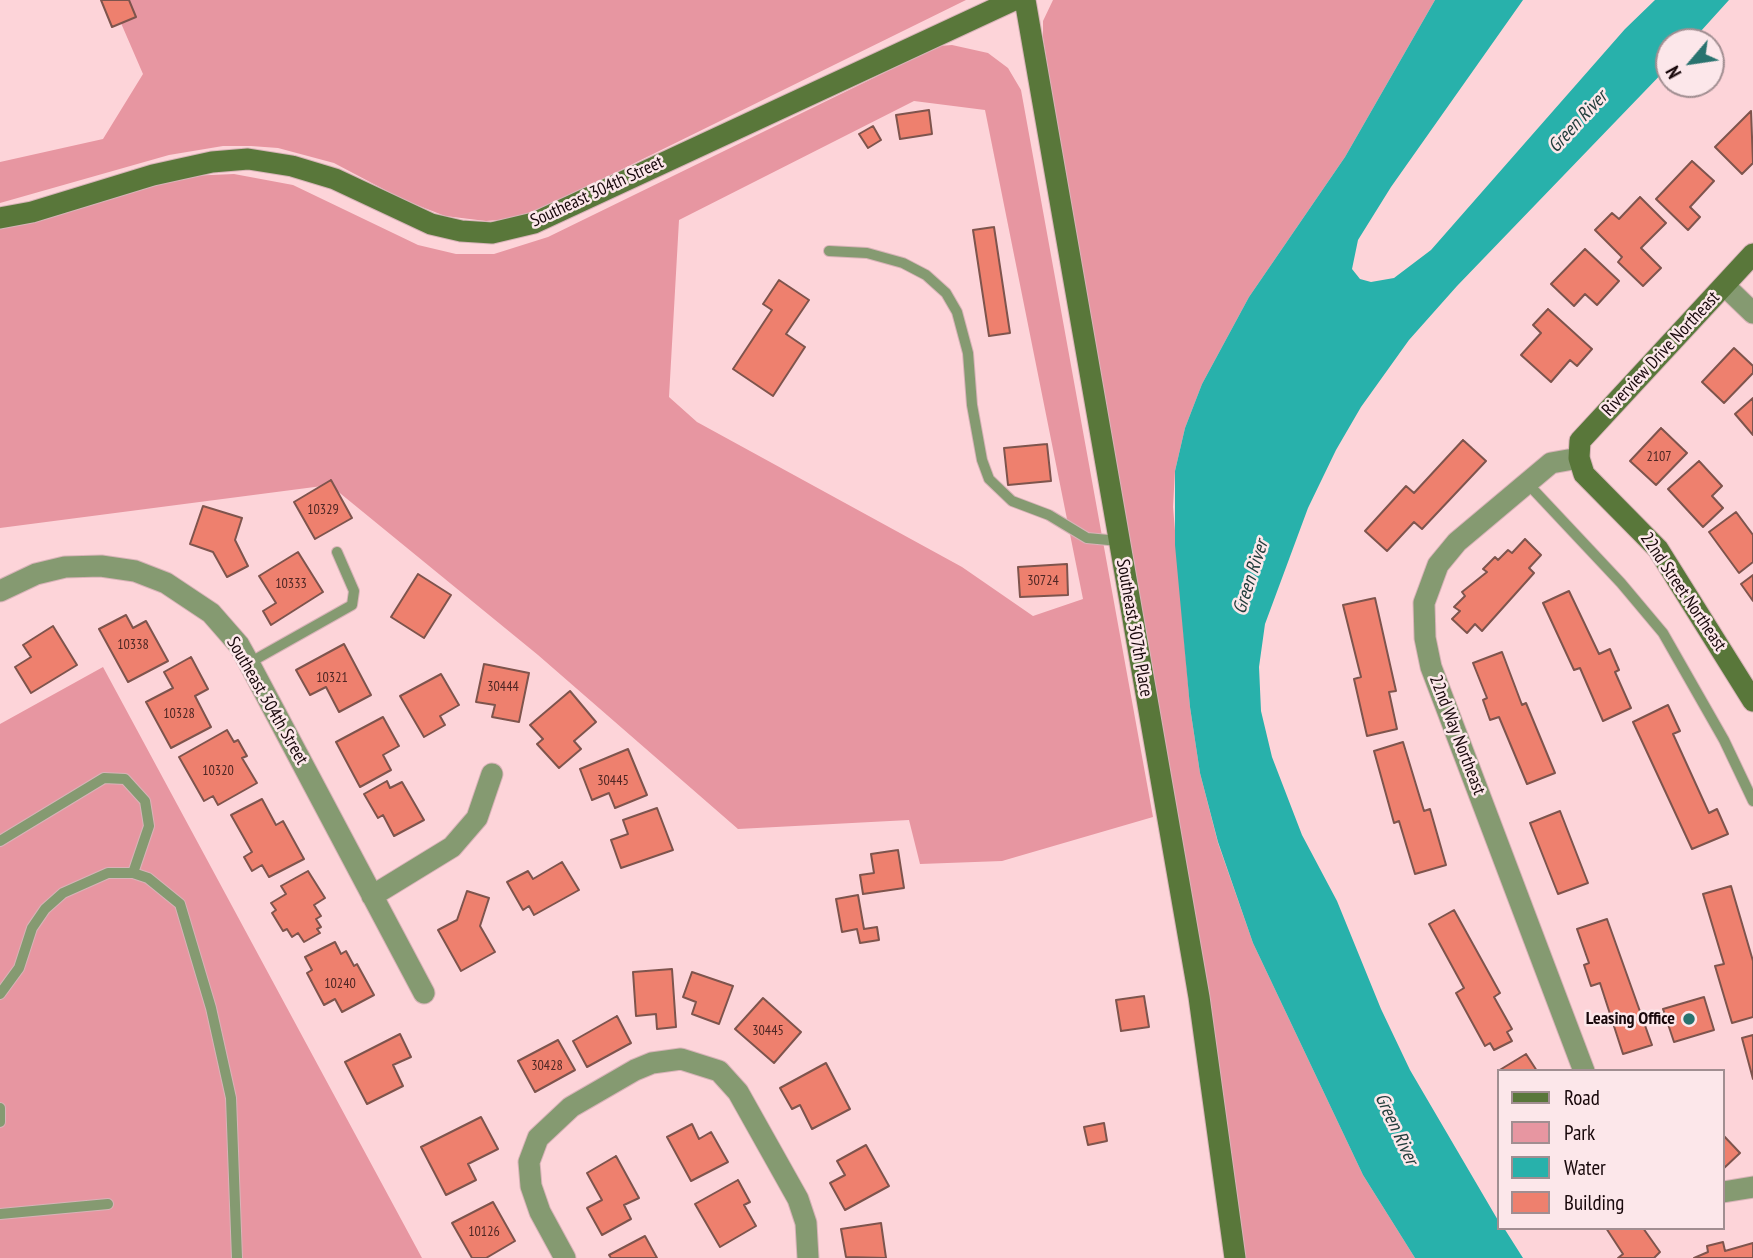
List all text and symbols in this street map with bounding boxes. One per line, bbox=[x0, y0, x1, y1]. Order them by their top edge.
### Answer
north arrow bbox=[1655, 28, 1725, 98]
text: N bbox=[1660, 62, 1686, 83]
water label: Green River bbox=[1544, 86, 1612, 158]
street label: Southeast 304th Street bbox=[527, 152, 667, 232]
street label: Riverview Drive Northeast bbox=[1598, 287, 1724, 421]
house number: 2107 bbox=[1646, 449, 1672, 465]
house number: 10329 bbox=[307, 502, 339, 518]
street label: 22nd Street Northeast bbox=[1635, 529, 1731, 655]
water label: Green River bbox=[1228, 537, 1274, 617]
street label: Southeast 307th Place bbox=[1111, 557, 1157, 699]
house number: 30724 bbox=[1027, 573, 1059, 589]
house number: 10333 bbox=[275, 576, 307, 592]
street label: Southeast 304th Street bbox=[222, 633, 312, 769]
house number: 10338 bbox=[117, 637, 149, 653]
house number: 10321 bbox=[316, 670, 348, 686]
street label: 22nd Way Northeast bbox=[1424, 672, 1490, 798]
house number: 30444 bbox=[487, 679, 519, 695]
house number: 10328 bbox=[163, 706, 195, 722]
house number: 10320 bbox=[202, 763, 234, 779]
house number: 30445 bbox=[597, 773, 629, 789]
house number: 10240 bbox=[324, 976, 356, 992]
place label: Leasing Office bbox=[1586, 1008, 1675, 1030]
marker: Leasing Office bbox=[1681, 1011, 1697, 1027]
house number: 30445 bbox=[752, 1023, 784, 1039]
house number: 30428 bbox=[531, 1058, 563, 1074]
legend bbox=[1498, 1069, 1725, 1230]
text: Road bbox=[1564, 1084, 1600, 1111]
water label: Green River bbox=[1370, 1090, 1422, 1168]
text: Park bbox=[1564, 1119, 1595, 1146]
text: Water bbox=[1564, 1154, 1606, 1181]
text: Building bbox=[1564, 1189, 1624, 1216]
house number: 10126 bbox=[468, 1224, 500, 1240]

